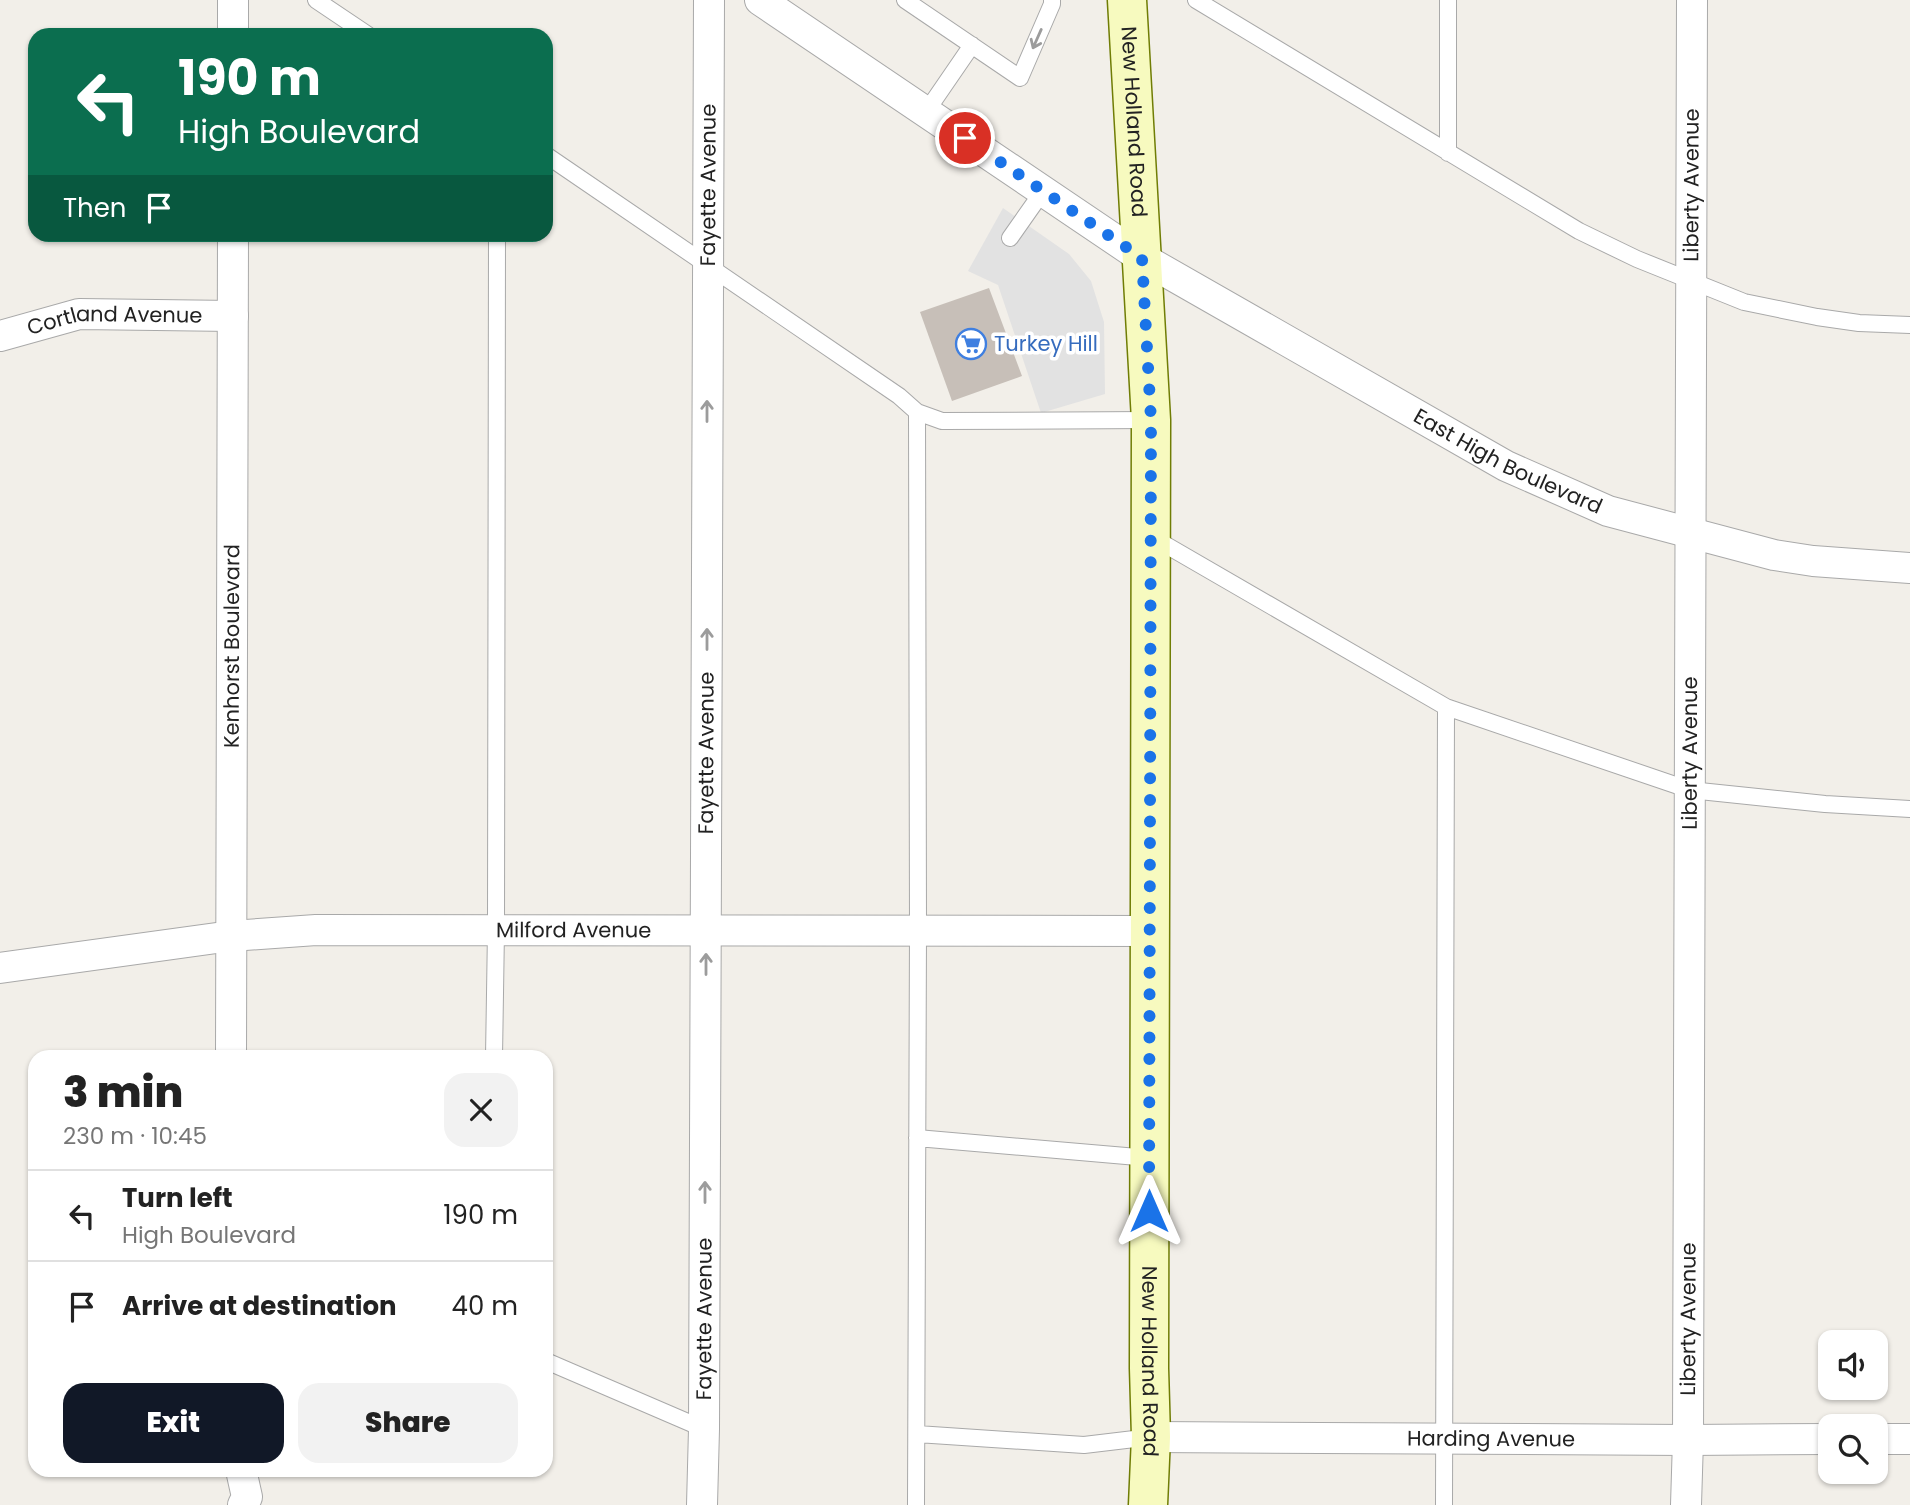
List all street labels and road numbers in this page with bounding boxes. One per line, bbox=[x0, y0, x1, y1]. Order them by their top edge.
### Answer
street label: New Holland Road bbox=[1115, 26, 1154, 218]
street label: Fayette Avenue bbox=[693, 104, 723, 266]
street label: Liberty Avenue bbox=[1676, 108, 1706, 262]
street label: Cortland Avenue bbox=[24, 299, 203, 342]
street label: East High Boulevard bbox=[1408, 401, 1607, 521]
street label: Kenhorst Boulevard bbox=[217, 544, 246, 748]
street label: Fayette Avenue bbox=[691, 672, 721, 834]
street label: Liberty Avenue bbox=[1675, 676, 1704, 830]
street label: Milford Avenue bbox=[496, 915, 651, 944]
street label: Fayette Avenue bbox=[689, 1238, 719, 1400]
street label: Liberty Avenue bbox=[1673, 1242, 1703, 1396]
street label: New Holland Road bbox=[1135, 1266, 1166, 1457]
street label: Harding Avenue bbox=[1407, 1423, 1575, 1453]

